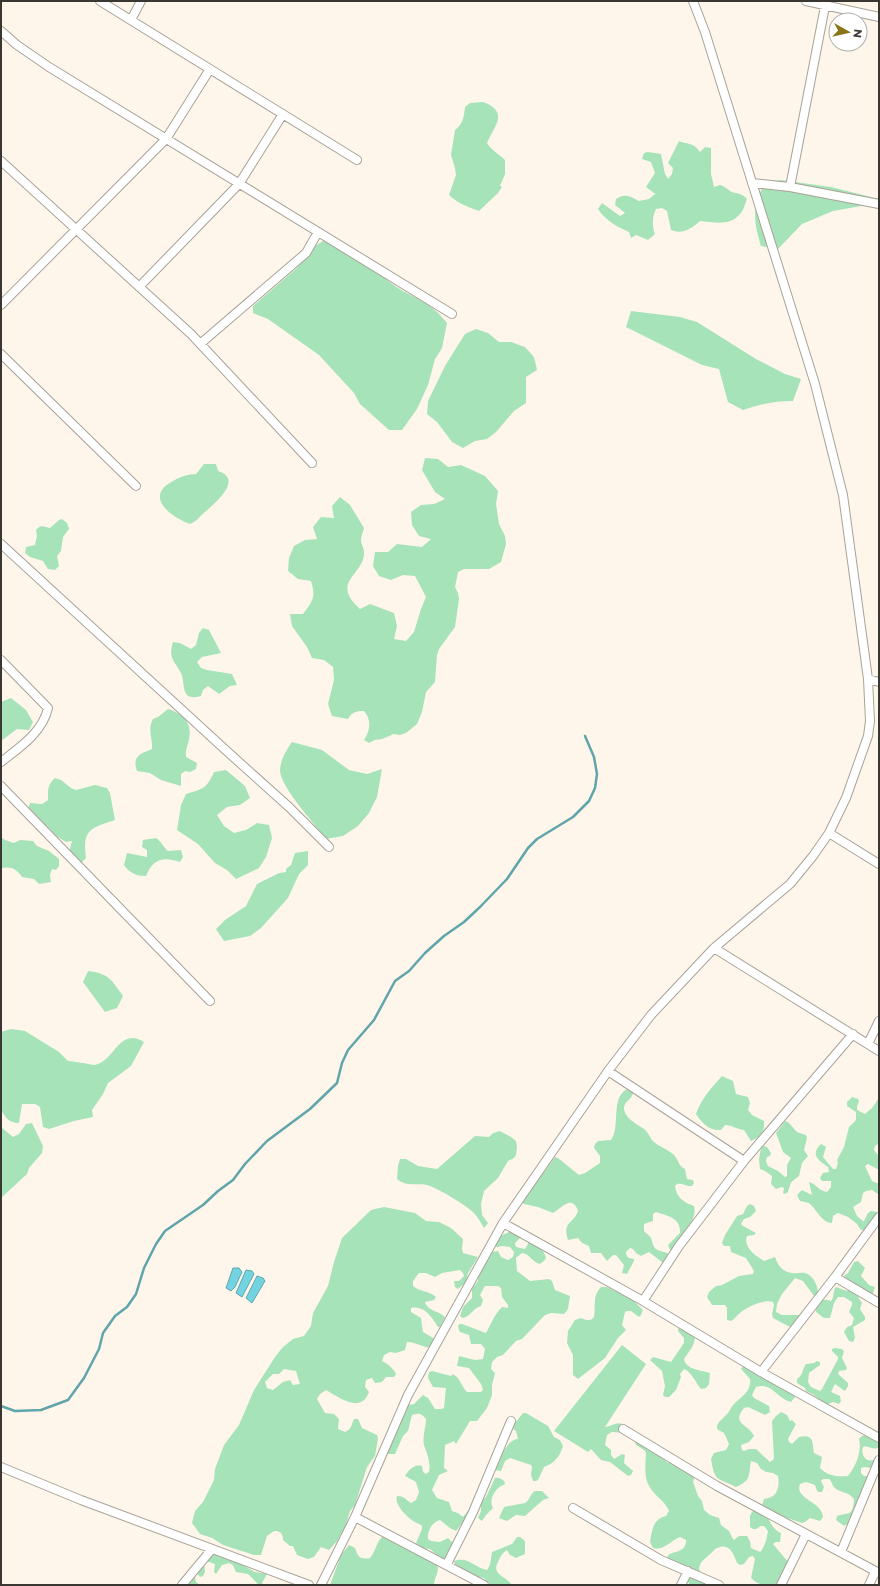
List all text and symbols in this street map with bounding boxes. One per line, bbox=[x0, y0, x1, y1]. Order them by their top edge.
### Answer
north arrow bbox=[828, 12, 868, 52]
text: N bbox=[850, 28, 865, 39]

